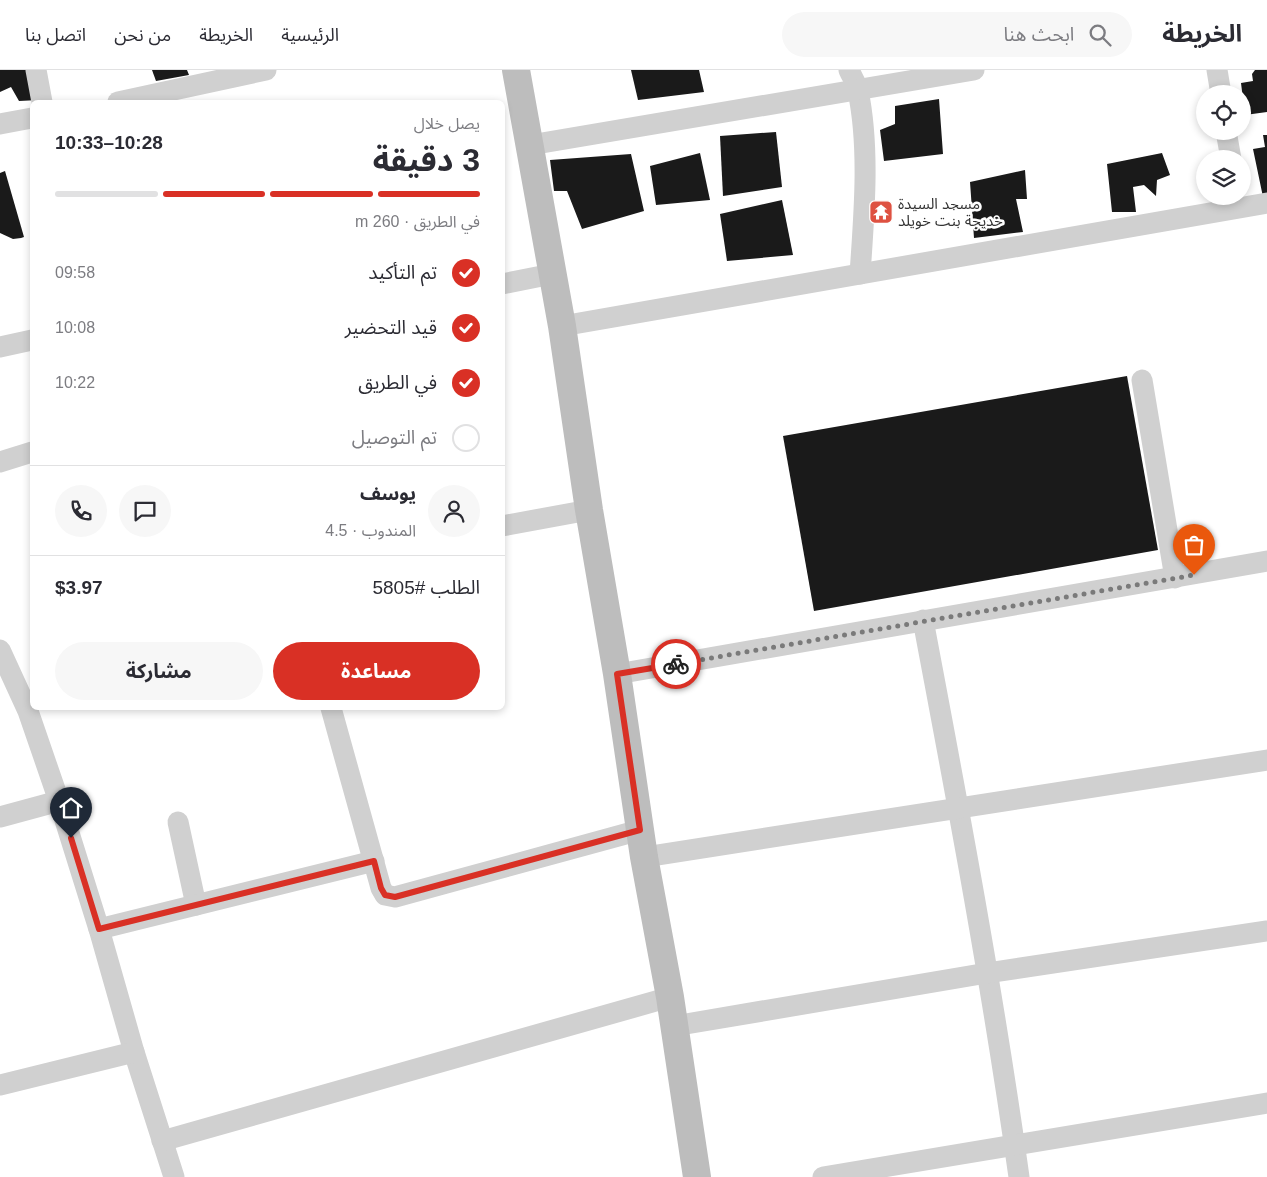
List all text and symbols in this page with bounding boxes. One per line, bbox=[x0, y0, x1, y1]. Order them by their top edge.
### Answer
search box bbox=[782, 12, 1132, 57]
text: الخريطة bbox=[1162, 20, 1242, 47]
icon: search bbox=[1086, 21, 1114, 49]
text: ابحث هنا bbox=[1004, 24, 1074, 45]
text: اتصل بنا bbox=[25, 25, 86, 45]
text: من نحن bbox=[114, 25, 171, 45]
text: الخريطة bbox=[199, 25, 253, 45]
text: الرئيسية bbox=[281, 25, 339, 45]
map controls bbox=[1196, 85, 1251, 205]
button: locate bbox=[1196, 85, 1251, 140]
text: يصل خلال bbox=[414, 115, 480, 132]
text: 10:28–10:33 bbox=[55, 132, 163, 153]
text: 3 دقيقة bbox=[373, 142, 480, 178]
button: layers bbox=[1196, 150, 1251, 205]
place label: مسجد السيدة خديجة بنت خويلد bbox=[898, 195, 1003, 230]
temple icon: مسجد السيدة خديجة بنت خويلد bbox=[868, 199, 894, 225]
text: في الطريق · 260 m bbox=[355, 213, 480, 230]
icon: check bbox=[452, 259, 480, 287]
text: تم التأكيد bbox=[368, 262, 437, 283]
text: 09:58 bbox=[55, 264, 95, 281]
icon: check bbox=[452, 314, 480, 342]
text: قيد التحضير bbox=[345, 317, 437, 338]
text: 10:08 bbox=[55, 319, 95, 336]
icon: check bbox=[452, 369, 480, 397]
text: في الطريق bbox=[358, 372, 437, 393]
text: 10:22 bbox=[55, 374, 95, 391]
text: تم التوصيل bbox=[352, 427, 437, 448]
text: يوسف bbox=[360, 483, 416, 504]
button: phone bbox=[55, 485, 107, 537]
button: chat bbox=[119, 485, 171, 537]
button: person bbox=[428, 485, 480, 537]
text: المندوب · 4.5 bbox=[325, 522, 416, 539]
pin bbox=[1173, 524, 1215, 575]
icon: bag bbox=[1180, 531, 1208, 559]
text: $3.97 bbox=[55, 577, 103, 598]
text: الطلب #5805 bbox=[372, 577, 480, 598]
courier bbox=[651, 639, 701, 689]
button: مشاركة bbox=[55, 642, 263, 700]
button: مساعدة bbox=[273, 642, 480, 700]
icon: bike bbox=[662, 650, 690, 678]
pin bbox=[50, 787, 92, 838]
icon: home bbox=[57, 794, 85, 822]

